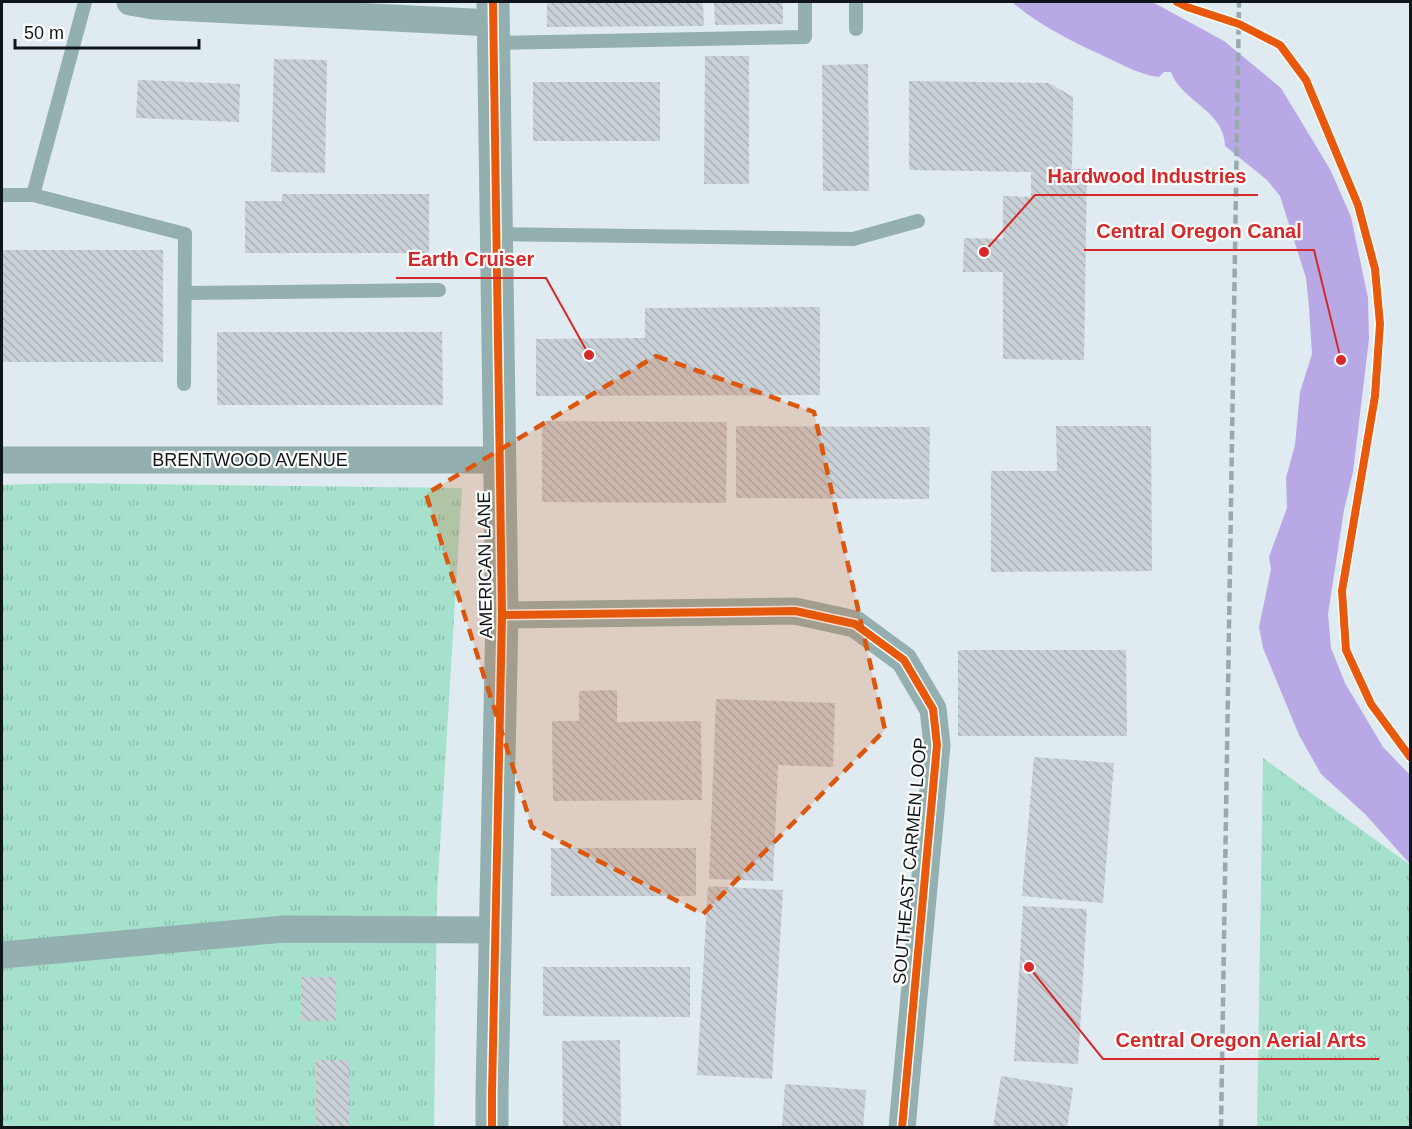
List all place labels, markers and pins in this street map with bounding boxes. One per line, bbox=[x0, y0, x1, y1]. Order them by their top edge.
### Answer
callout: Hardwood Industries bbox=[1035, 157, 1258, 195]
callout: Central Oregon Canal bbox=[1084, 212, 1314, 250]
callout: Earth Cruiser bbox=[396, 240, 546, 278]
callout: Central Oregon Aerial Arts bbox=[1103, 1021, 1379, 1059]

